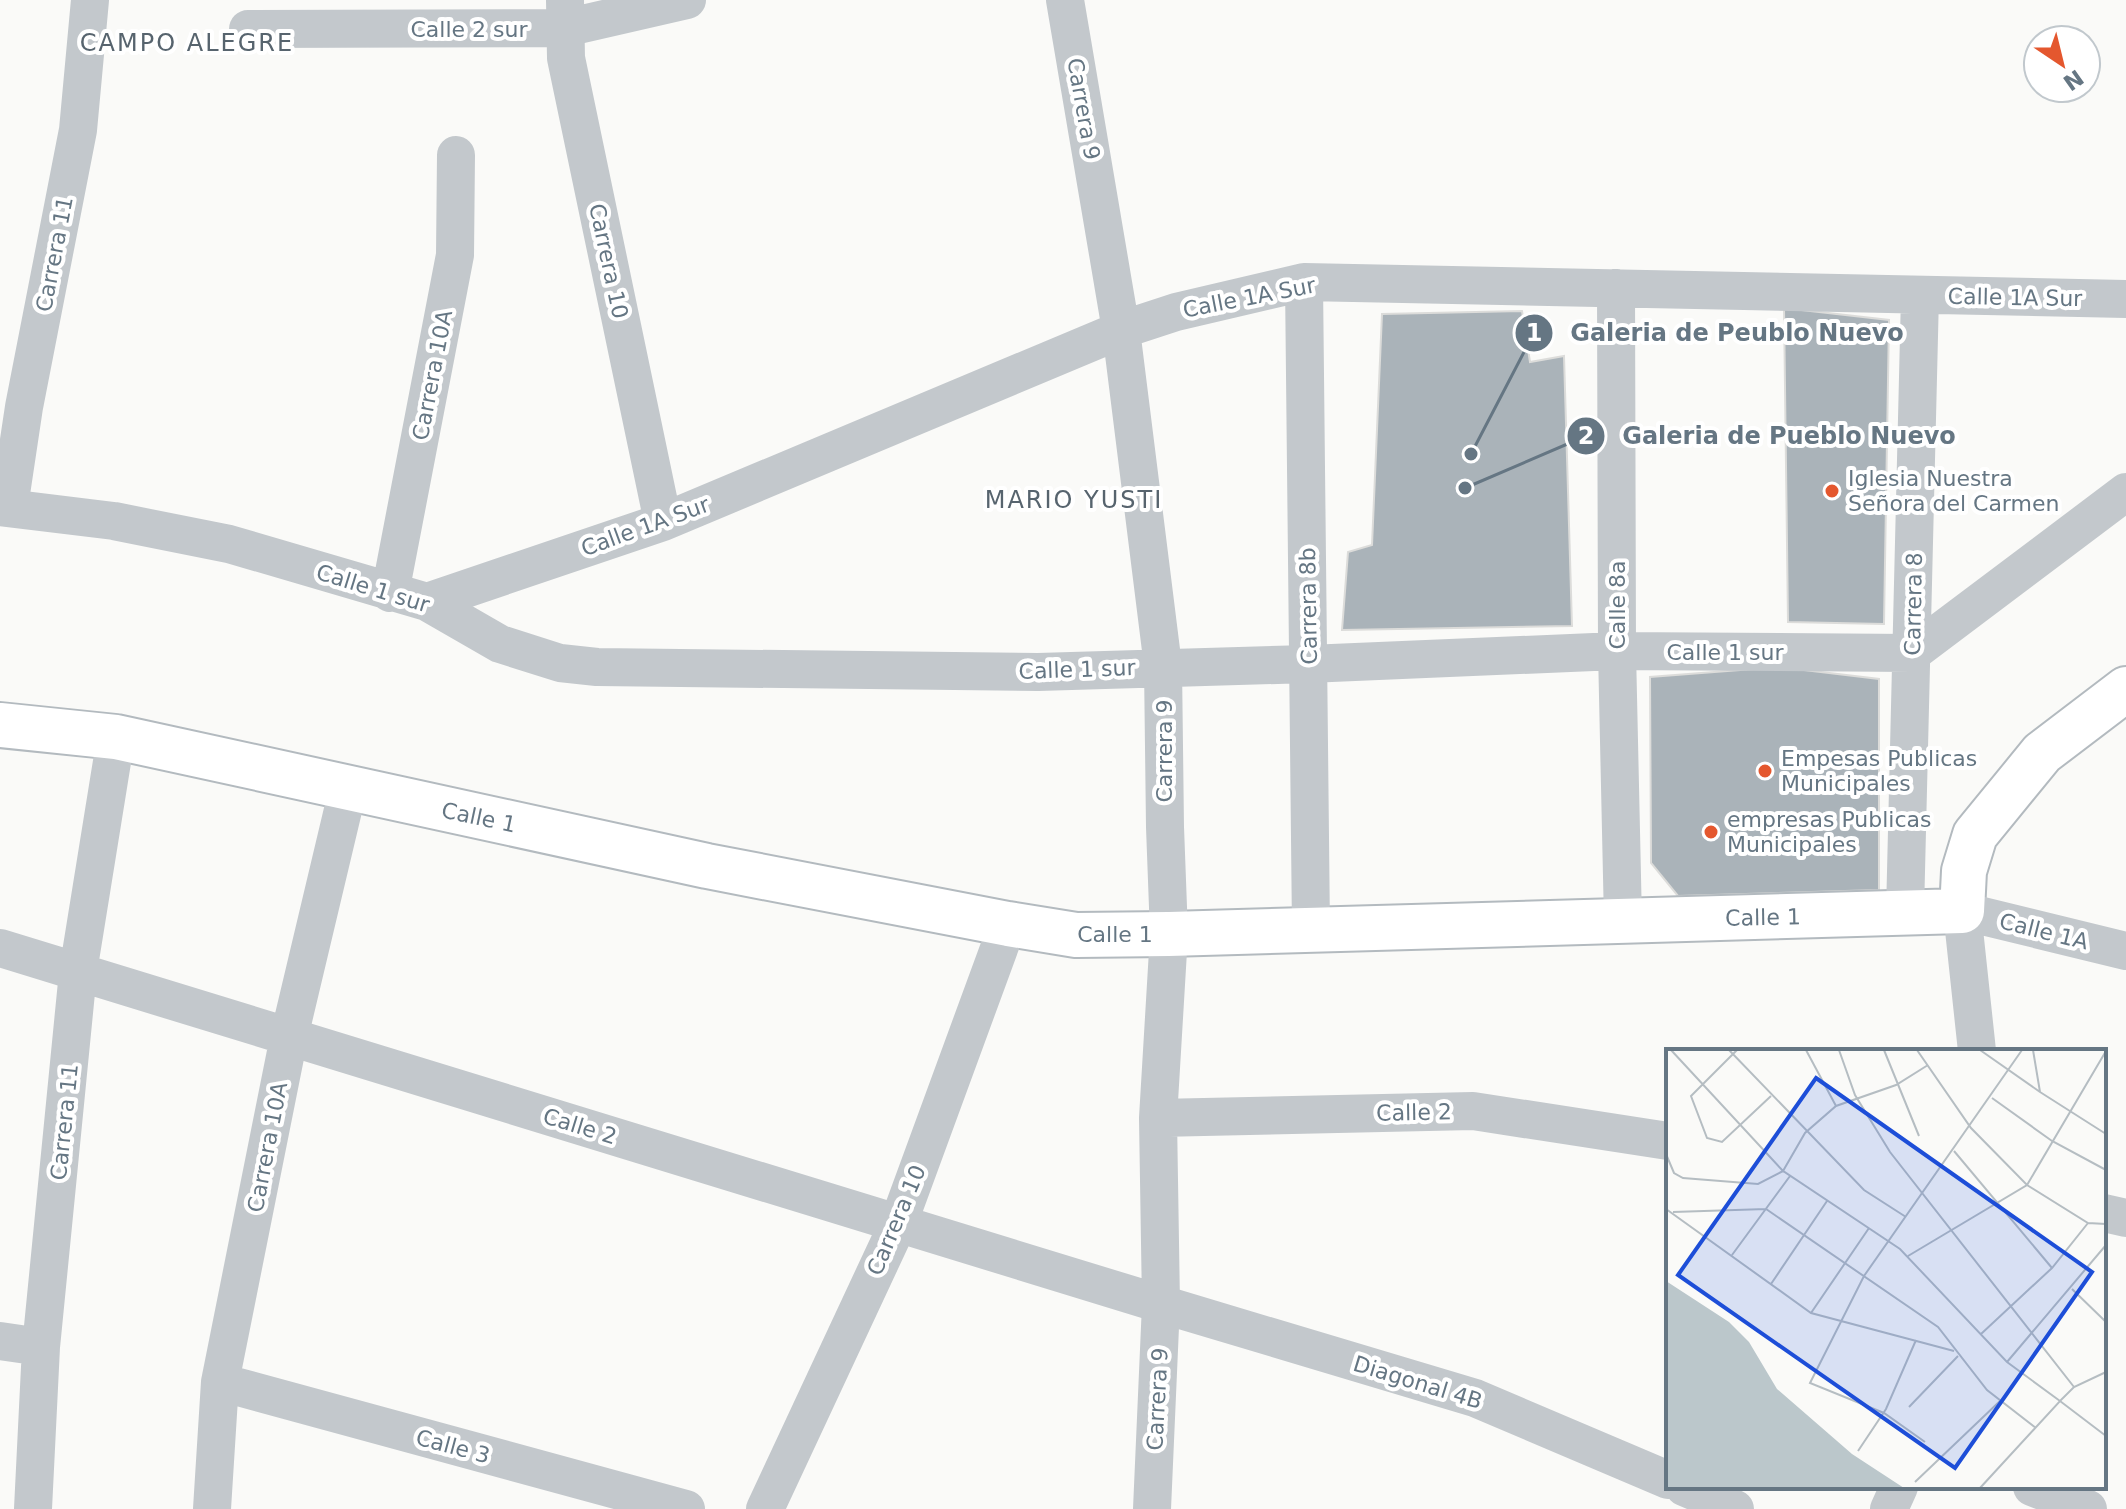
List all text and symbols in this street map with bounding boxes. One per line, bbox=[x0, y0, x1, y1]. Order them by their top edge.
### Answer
street label: Calle 2 sur bbox=[410, 17, 528, 42]
north arrow bbox=[2022, 24, 2102, 104]
district label: CAMPO ALEGRE bbox=[80, 29, 294, 57]
street label: Carrera 9 bbox=[1062, 56, 1105, 162]
text: N bbox=[2058, 64, 2088, 95]
street label: Carrera 11 bbox=[31, 194, 78, 314]
street label: Carrera 10 bbox=[584, 201, 633, 321]
street label: Calle 1A Sur bbox=[1181, 272, 1318, 323]
street label: Calle 1A Sur bbox=[1947, 284, 2083, 311]
street label: Carrera 10A bbox=[408, 308, 457, 442]
callout: Galeria de Peublo Nuevo bbox=[1514, 309, 1920, 357]
text: 1 bbox=[1526, 319, 1542, 347]
text: Galeria de Peublo Nuevo bbox=[1570, 319, 1904, 347]
callout: Galeria de Pueblo Nuevo bbox=[1566, 412, 1972, 460]
text: 2 bbox=[1578, 422, 1594, 450]
text: Galeria de Pueblo Nuevo bbox=[1622, 422, 1956, 450]
place label: Iglesia Nuestra Señora del Carmen bbox=[1848, 466, 2059, 516]
marker: Iglesia Nuestra Señora del Carmen bbox=[1823, 482, 1841, 500]
district label: MARIO YUSTI bbox=[985, 486, 1163, 514]
street label: Calle 1A Sur bbox=[578, 491, 714, 561]
street label: Carrera 8b bbox=[1295, 547, 1322, 665]
street label: Carrera 8 bbox=[1900, 552, 1927, 656]
street label: Calle 1 sur bbox=[313, 559, 433, 618]
street label: Calle 8a bbox=[1605, 560, 1630, 650]
street label: Calle 1 sur bbox=[1666, 640, 1784, 665]
street label: Calle 1 sur bbox=[1018, 655, 1137, 684]
street label: Carrera 9 bbox=[1152, 699, 1177, 803]
place label: Empesas Publicas Municipales bbox=[1781, 746, 1977, 796]
marker: Empesas Publicas Municipales bbox=[1756, 762, 1774, 780]
street label: Calle 1 bbox=[439, 797, 518, 838]
place label: empresas Publicas Municipales bbox=[1727, 807, 1931, 857]
marker: empresas Publicas Municipales bbox=[1702, 823, 1720, 841]
street label: Calle 1 bbox=[1725, 904, 1801, 931]
street label: Calle 1A bbox=[1997, 908, 2091, 955]
street label: Calle 1 bbox=[1077, 922, 1153, 947]
inset map bbox=[1666, 1049, 2106, 1489]
street label: Carrera 11 bbox=[46, 1063, 83, 1182]
street label: Carrera 10A bbox=[243, 1080, 292, 1214]
street label: Calle 2 bbox=[1376, 1099, 1452, 1126]
street label: Calle 2 bbox=[540, 1103, 620, 1149]
street label: Carrera 10 bbox=[862, 1161, 931, 1279]
street label: Carrera 9 bbox=[1142, 1347, 1173, 1451]
street label: Diagonal 4B bbox=[1350, 1351, 1485, 1414]
street label: Calle 3 bbox=[413, 1425, 493, 1468]

